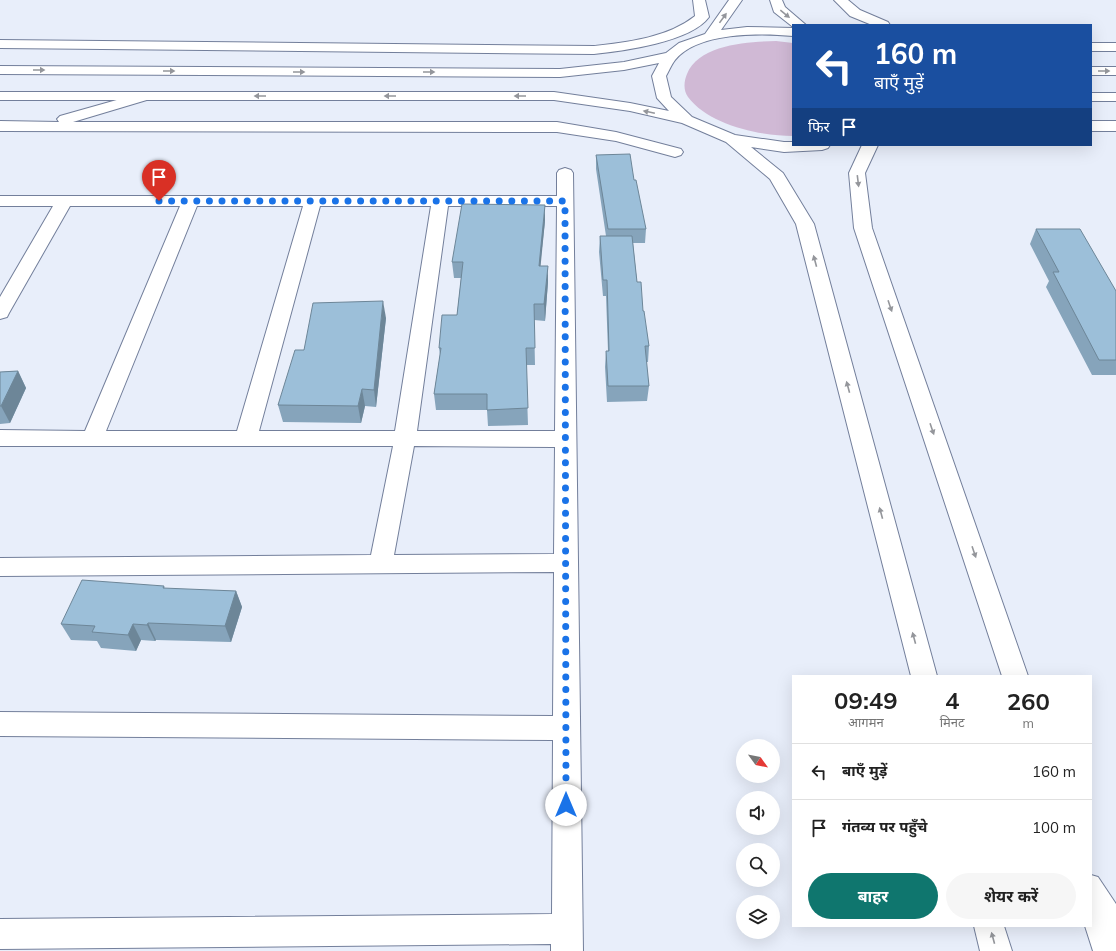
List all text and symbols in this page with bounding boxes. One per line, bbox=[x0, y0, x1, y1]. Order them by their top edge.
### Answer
one-way arrow bbox=[780, 10, 791, 18]
one-way arrow bbox=[718, 13, 727, 24]
text: 160 m bbox=[874, 36, 957, 71]
icon: left bbox=[808, 40, 860, 92]
one-way arrow bbox=[33, 67, 46, 73]
one-way arrow bbox=[163, 68, 176, 74]
one-way arrow bbox=[1097, 68, 1110, 74]
one-way arrow bbox=[293, 69, 306, 75]
one-way arrow bbox=[423, 69, 436, 75]
text: बाएँ मुड़ें bbox=[874, 71, 924, 94]
one-way arrow bbox=[253, 93, 266, 99]
one-way arrow bbox=[383, 93, 396, 99]
one-way arrow bbox=[513, 93, 526, 99]
one-way arrow bbox=[643, 108, 655, 114]
icon: arrive bbox=[838, 116, 860, 138]
text: फिर bbox=[808, 117, 830, 136]
pin bbox=[142, 160, 176, 201]
icon: arrive bbox=[148, 166, 170, 188]
one-way arrow bbox=[854, 175, 861, 187]
one-way arrow bbox=[811, 255, 817, 267]
one-way arrow bbox=[887, 301, 893, 313]
one-way arrow bbox=[844, 381, 850, 393]
one-way arrow bbox=[929, 424, 935, 436]
one-way arrow bbox=[877, 506, 883, 519]
one-way arrow bbox=[971, 547, 977, 559]
one-way arrow bbox=[910, 632, 916, 645]
text: 09:49 bbox=[834, 685, 898, 715]
text: 4 bbox=[945, 685, 959, 715]
text: 260 bbox=[1007, 686, 1050, 716]
text: आगमन bbox=[848, 714, 884, 730]
text: मिनट bbox=[940, 714, 965, 730]
text: m bbox=[1023, 715, 1034, 731]
north arrow bbox=[736, 739, 780, 783]
map controls bbox=[736, 739, 780, 939]
icon: left bbox=[808, 761, 830, 783]
text: बाएँ मुड़ें bbox=[842, 761, 887, 780]
text: 160 m bbox=[1032, 762, 1076, 781]
position arrow bbox=[545, 784, 587, 826]
button: sound bbox=[736, 791, 780, 835]
icon: arrive bbox=[808, 817, 830, 839]
text: गंतव्य पर पहुँचे bbox=[842, 817, 927, 836]
text: 100 m bbox=[1032, 818, 1076, 837]
button: search bbox=[736, 843, 780, 887]
button: बाहर bbox=[808, 873, 938, 919]
button: शेयर करें bbox=[946, 873, 1076, 919]
button: layers bbox=[736, 895, 780, 939]
one-way arrow bbox=[989, 932, 995, 945]

